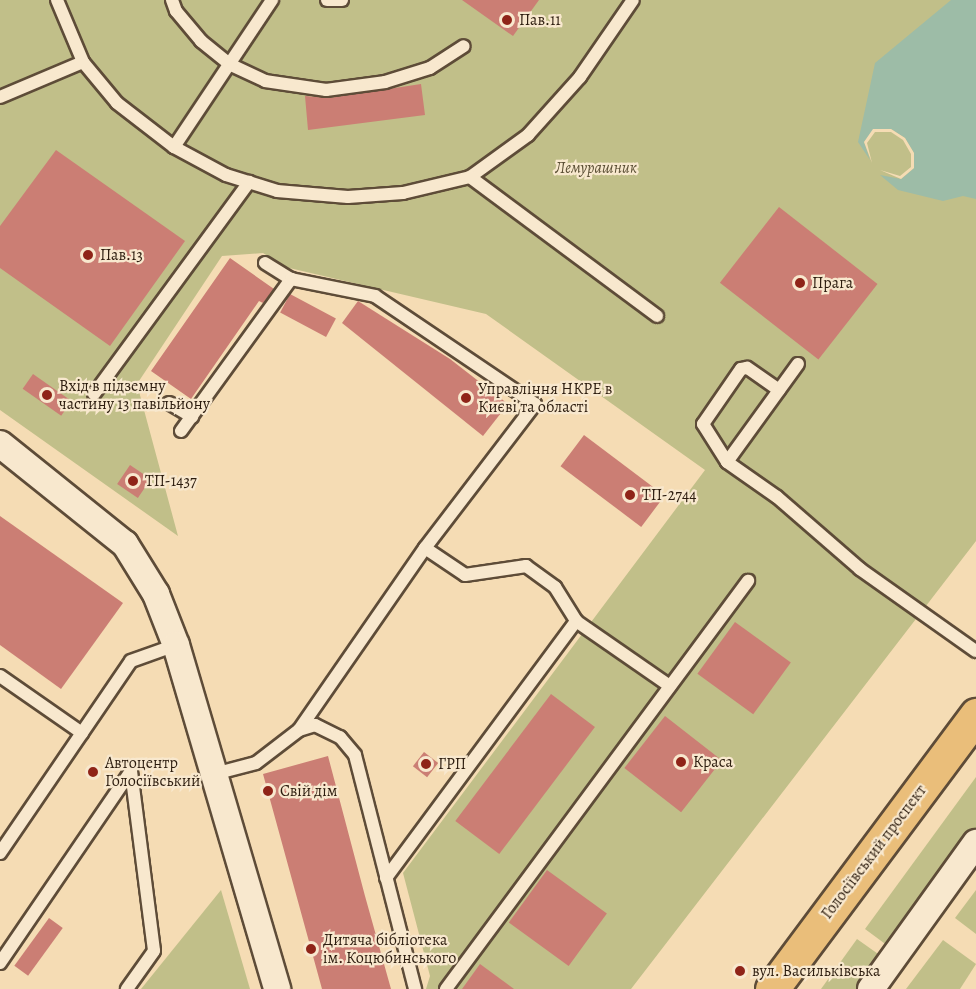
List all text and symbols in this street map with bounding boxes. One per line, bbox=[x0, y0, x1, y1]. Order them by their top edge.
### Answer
place label: Пав.11 bbox=[519, 10, 561, 30]
marker: Пав.11 bbox=[500, 13, 514, 27]
park label: Лемурашник bbox=[555, 158, 637, 178]
place label: Пав.13 bbox=[100, 245, 143, 265]
marker: Пав.13 bbox=[81, 248, 95, 262]
place label: Прага bbox=[812, 273, 853, 293]
marker: Прага bbox=[793, 276, 807, 290]
place label: Вхід в підземну частину 13 павільйону bbox=[59, 376, 210, 414]
place label: Управління НКРЕ в Києві та області bbox=[478, 379, 612, 417]
marker: Вхід в підземну частину 13 павільйону bbox=[40, 388, 54, 402]
marker: Управління НКРЕ в Києві та області bbox=[459, 391, 473, 405]
place label: ТП-1437 bbox=[145, 471, 197, 491]
marker: ТП-1437 bbox=[126, 474, 140, 488]
place label: ТП-2744 bbox=[642, 485, 697, 505]
marker: ТП-2744 bbox=[623, 488, 637, 502]
place label: Краса bbox=[693, 752, 733, 772]
place label: Автоцентр Голосіївський bbox=[105, 753, 200, 791]
place label: ГРП bbox=[438, 754, 466, 774]
marker: Краса bbox=[674, 755, 688, 769]
marker: ГРП bbox=[419, 757, 433, 771]
marker: Автоцентр Голосіївський bbox=[86, 765, 100, 779]
place label: Свій дім bbox=[280, 781, 337, 801]
street label: Голосіївський проспект bbox=[817, 781, 931, 923]
marker: Свій дім bbox=[261, 784, 275, 798]
place label: Дитяча бібліотека ім. Коцюбинського bbox=[323, 930, 457, 968]
marker: Дитяча бібліотека ім. Коцюбинського bbox=[304, 942, 318, 956]
place label: вул. Васильківська bbox=[752, 961, 881, 981]
marker: вул. Васильківська bbox=[733, 964, 747, 978]

